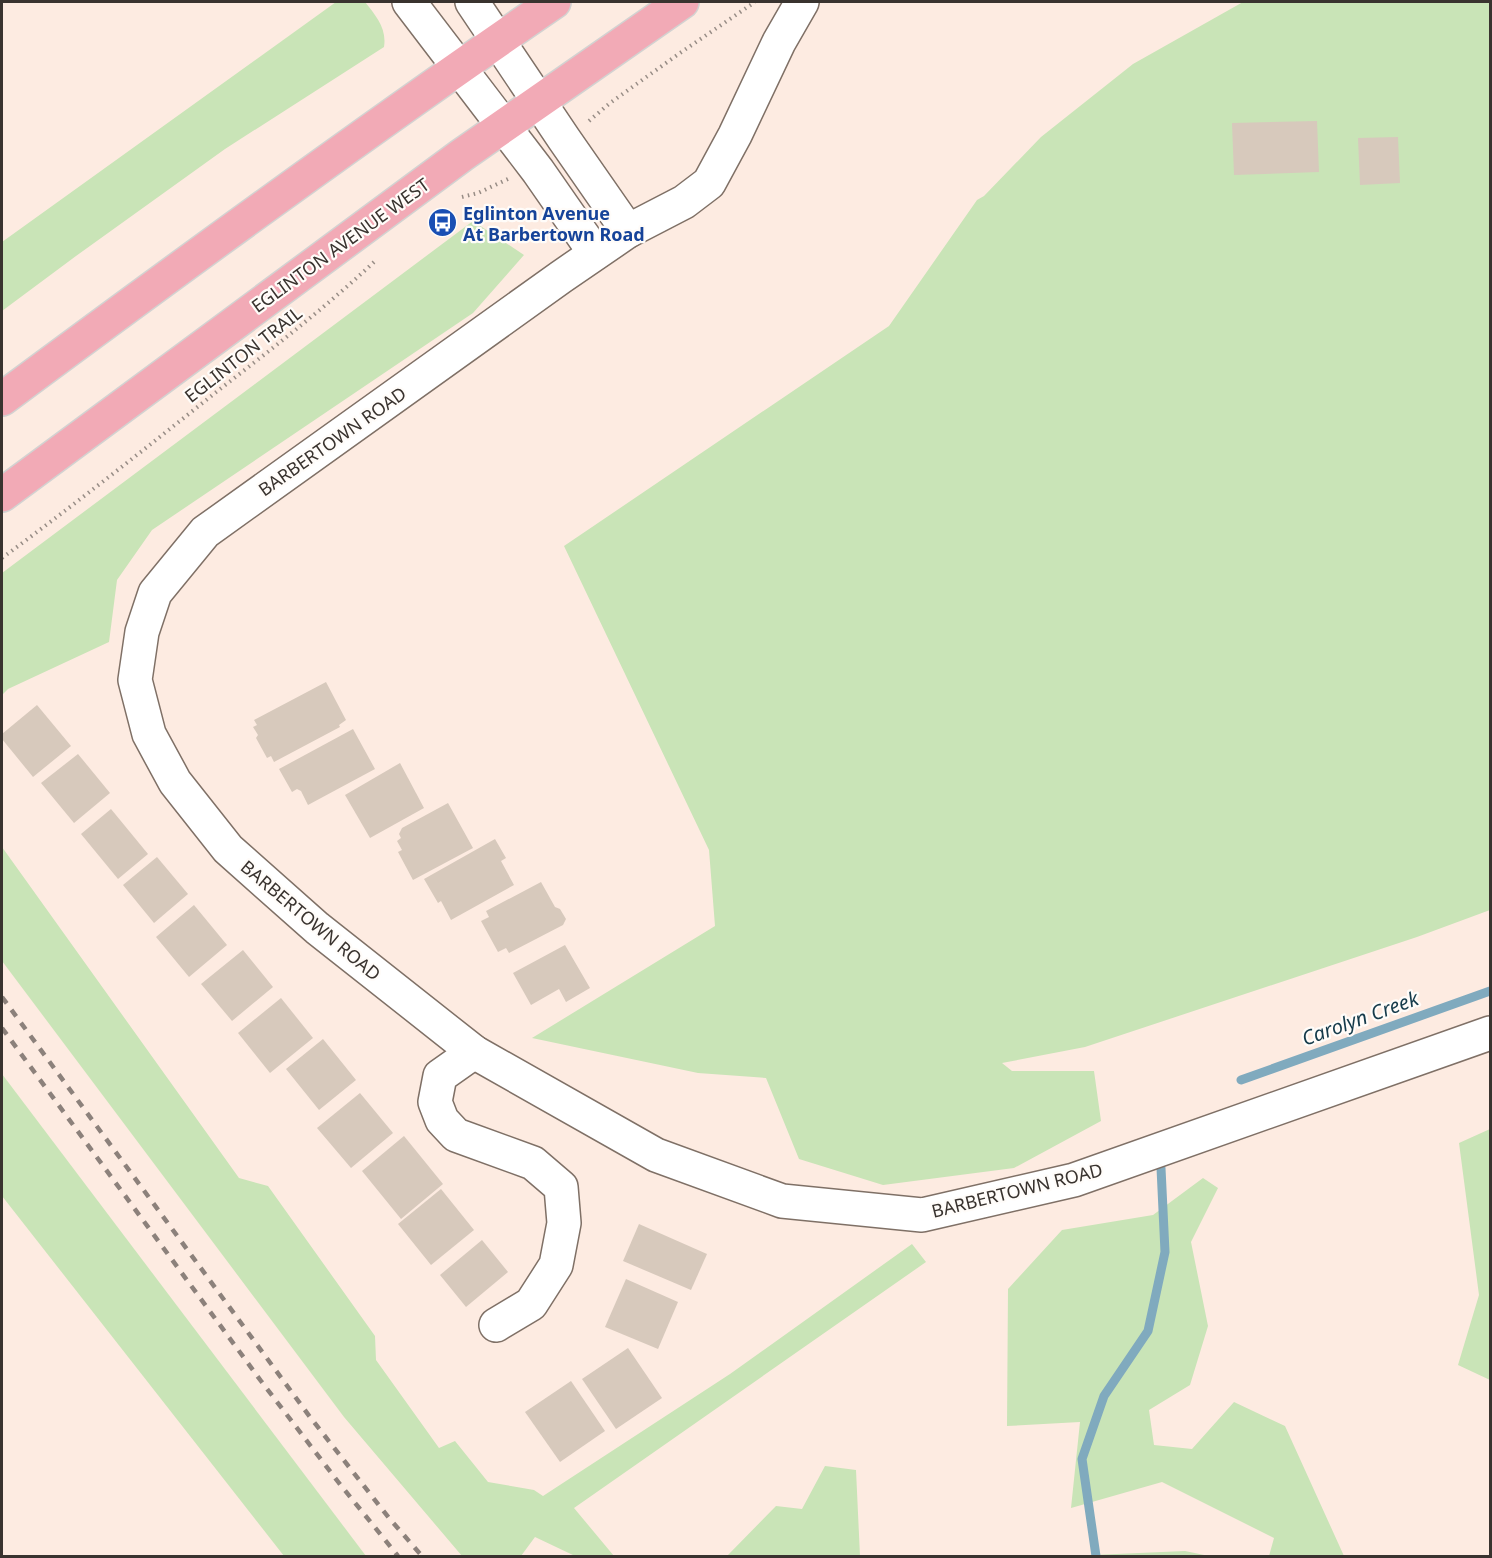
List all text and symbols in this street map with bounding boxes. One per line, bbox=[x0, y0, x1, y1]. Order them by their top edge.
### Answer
street label: EGLINTON AVENUE WEST bbox=[246, 172, 434, 318]
place label: Eglinton Avenue At Barbertown Road bbox=[463, 201, 645, 246]
bus stop icon: Eglinton Avenue At Barbertown Road bbox=[426, 207, 458, 239]
street label: EGLINTON TRAIL bbox=[179, 301, 307, 407]
street label: BARBERTOWN ROAD bbox=[253, 381, 411, 501]
street label: BARBERTOWN ROAD bbox=[236, 854, 386, 986]
water label: Carolyn Creek bbox=[1298, 984, 1423, 1052]
street label: BARBERTOWN ROAD bbox=[929, 1157, 1105, 1223]

